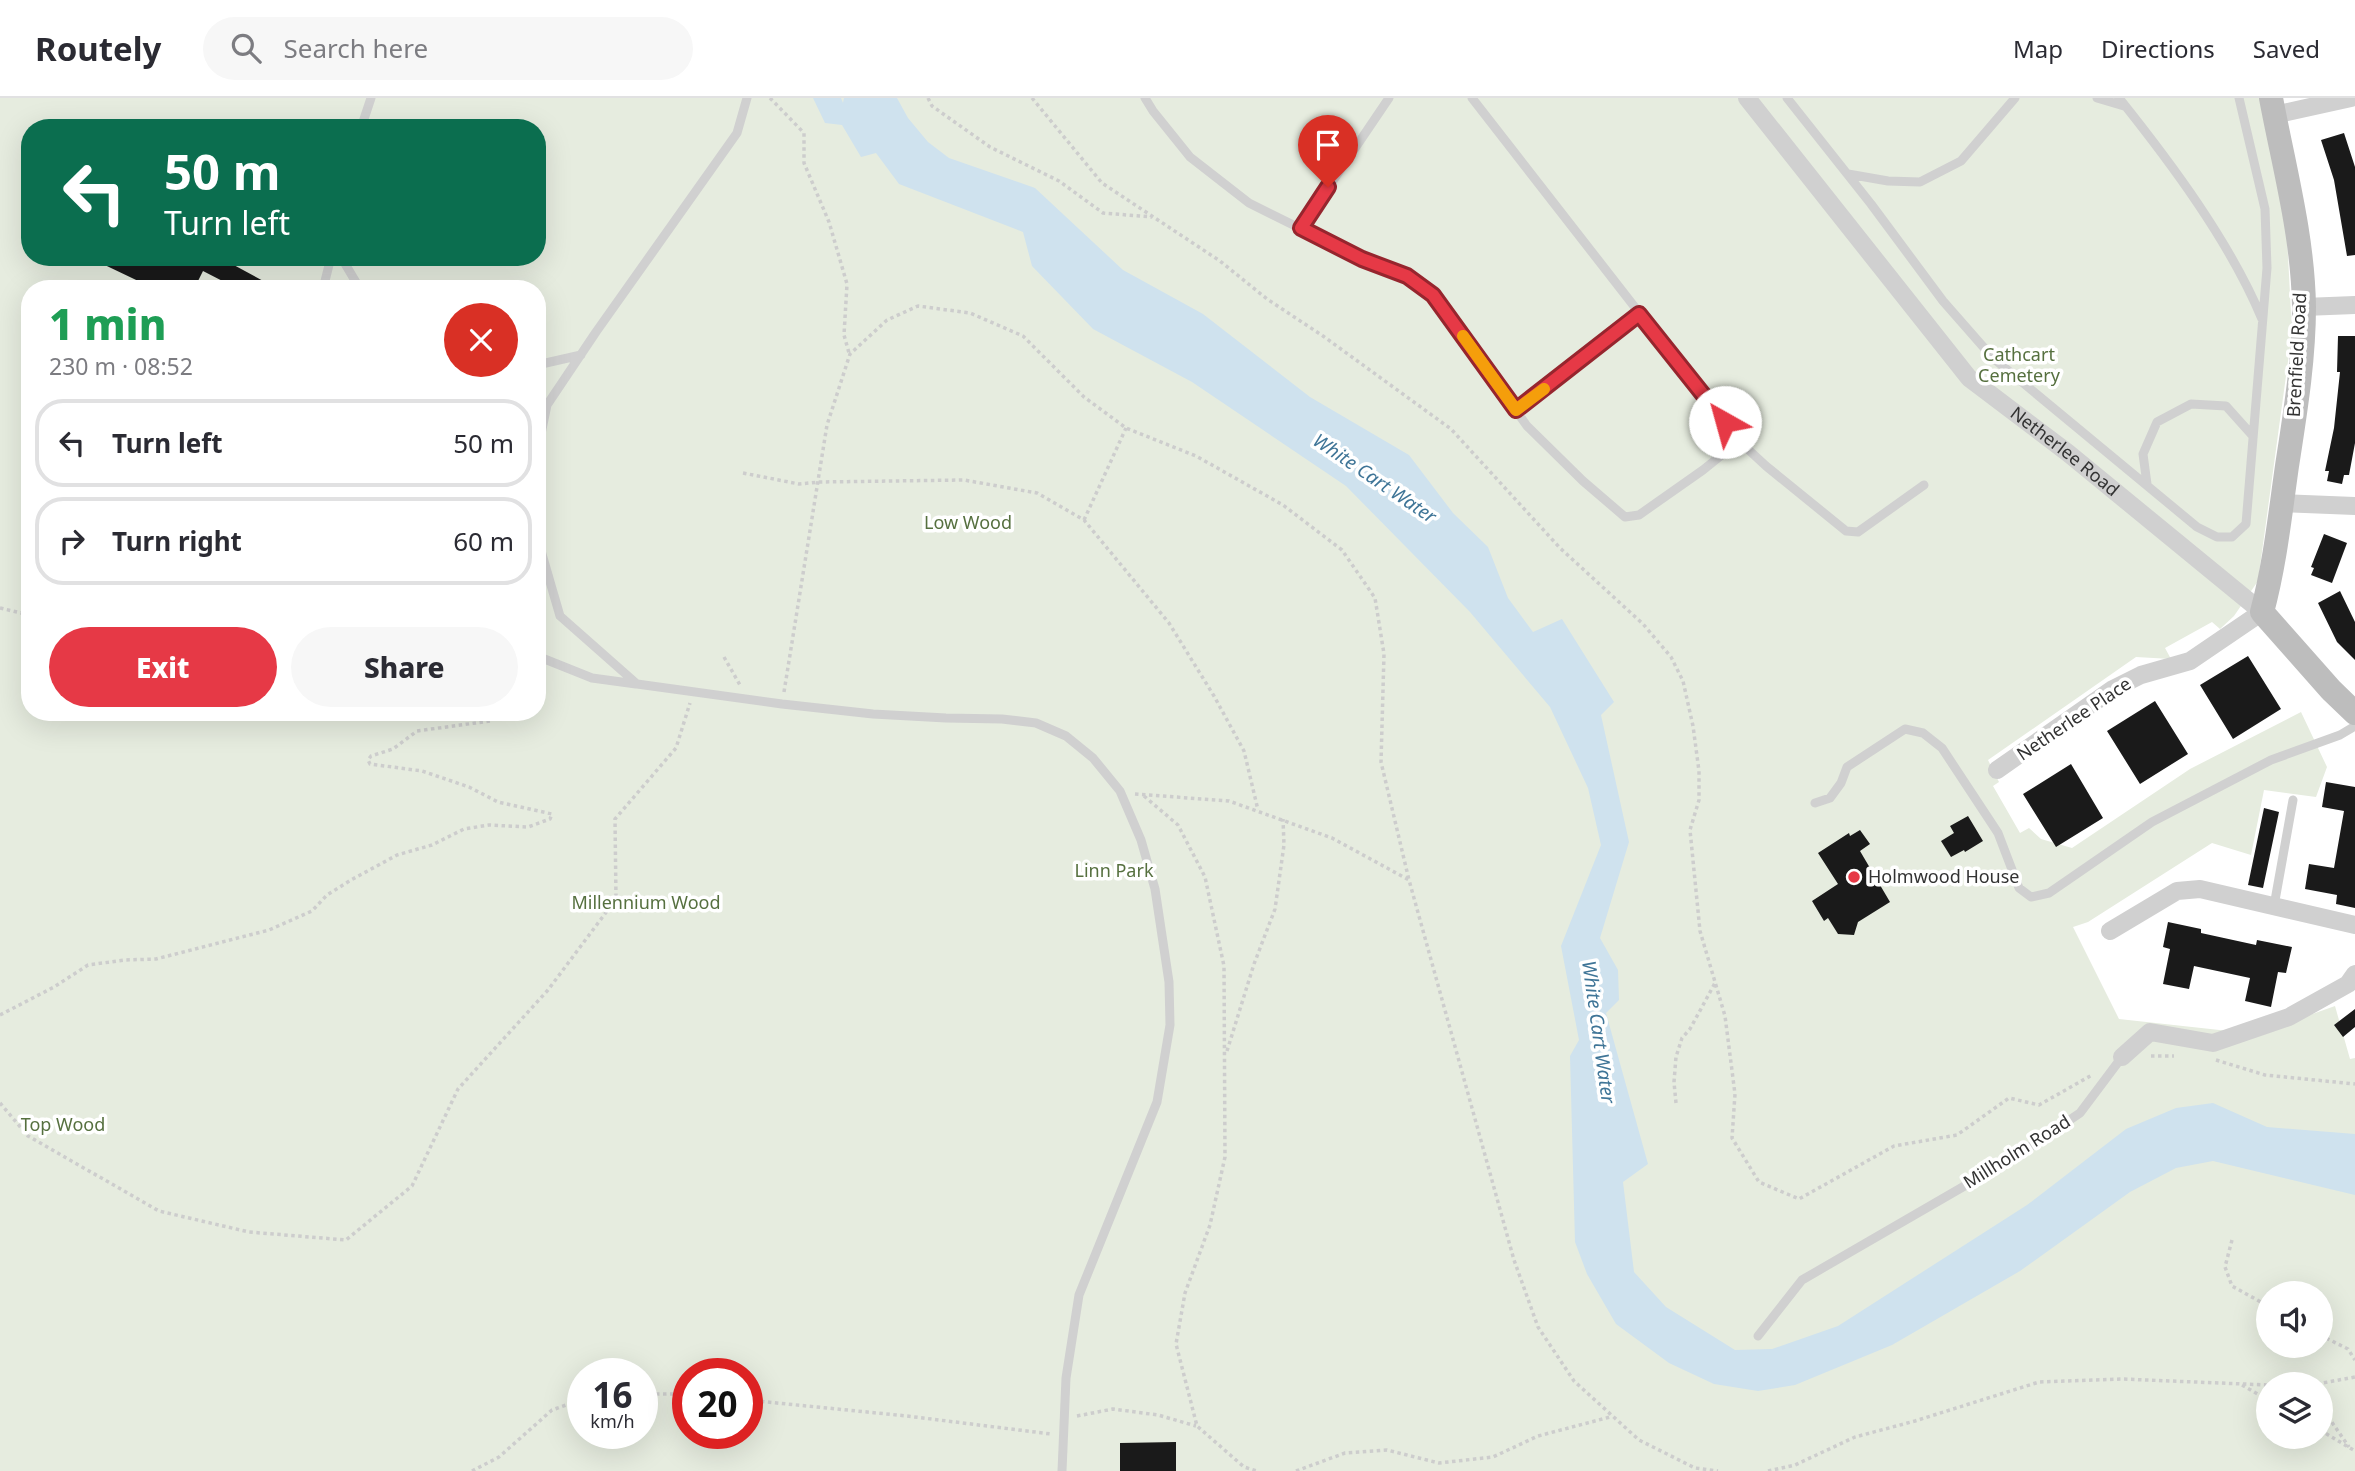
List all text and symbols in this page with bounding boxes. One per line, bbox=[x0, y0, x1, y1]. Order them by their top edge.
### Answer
search box bbox=[203, 17, 693, 80]
text: Routely bbox=[35, 26, 161, 71]
icon: search bbox=[227, 29, 265, 67]
text: Search here bbox=[283, 30, 428, 66]
text: Map bbox=[2013, 32, 2063, 65]
text: Directions bbox=[2101, 32, 2215, 65]
text: Saved bbox=[2253, 32, 2320, 65]
pin bbox=[1298, 115, 1358, 187]
icon: arrive bbox=[1309, 126, 1347, 164]
text: 50 m bbox=[164, 138, 281, 204]
icon: left bbox=[49, 147, 140, 238]
text: Turn left bbox=[164, 201, 290, 244]
street label: Brenfield Road bbox=[2281, 292, 2311, 418]
text: 1 min bbox=[49, 295, 166, 352]
button: close bbox=[444, 303, 518, 377]
park label: Cathcart Cemetery bbox=[1978, 342, 2061, 387]
text: 230 m · 08:52 bbox=[49, 350, 193, 382]
position arrow bbox=[1688, 385, 1762, 459]
street label: Netherlee Road bbox=[2006, 401, 2125, 501]
icon: left bbox=[53, 424, 91, 462]
text: Turn left bbox=[112, 425, 223, 461]
text: 50 m bbox=[453, 425, 514, 461]
water label: White Cart Water bbox=[1308, 427, 1443, 530]
park label: Low Wood bbox=[924, 510, 1012, 534]
icon: right bbox=[53, 522, 91, 560]
text: Turn right bbox=[112, 523, 242, 559]
text: 60 m bbox=[453, 523, 514, 559]
button: Exit bbox=[49, 627, 277, 707]
button: Share bbox=[291, 627, 518, 707]
street label: Netherlee Place bbox=[2012, 671, 2135, 765]
park label: Linn Park bbox=[1074, 858, 1154, 882]
place label: Holmwood House bbox=[1868, 864, 2020, 888]
marker: Holmwood House bbox=[1846, 869, 1862, 885]
park label: Millennium Wood bbox=[571, 890, 721, 914]
water label: White Cart Water bbox=[1576, 959, 1622, 1106]
street label: Millholm Road bbox=[1959, 1109, 2074, 1194]
park label: Top Wood bbox=[21, 1112, 105, 1136]
map controls bbox=[2256, 1281, 2333, 1449]
button: sound bbox=[2256, 1281, 2333, 1358]
speed limit sign: 20 bbox=[672, 1358, 763, 1449]
text: 16 bbox=[592, 1371, 633, 1418]
button: layers bbox=[2256, 1372, 2333, 1449]
text: km/h bbox=[590, 1409, 635, 1433]

